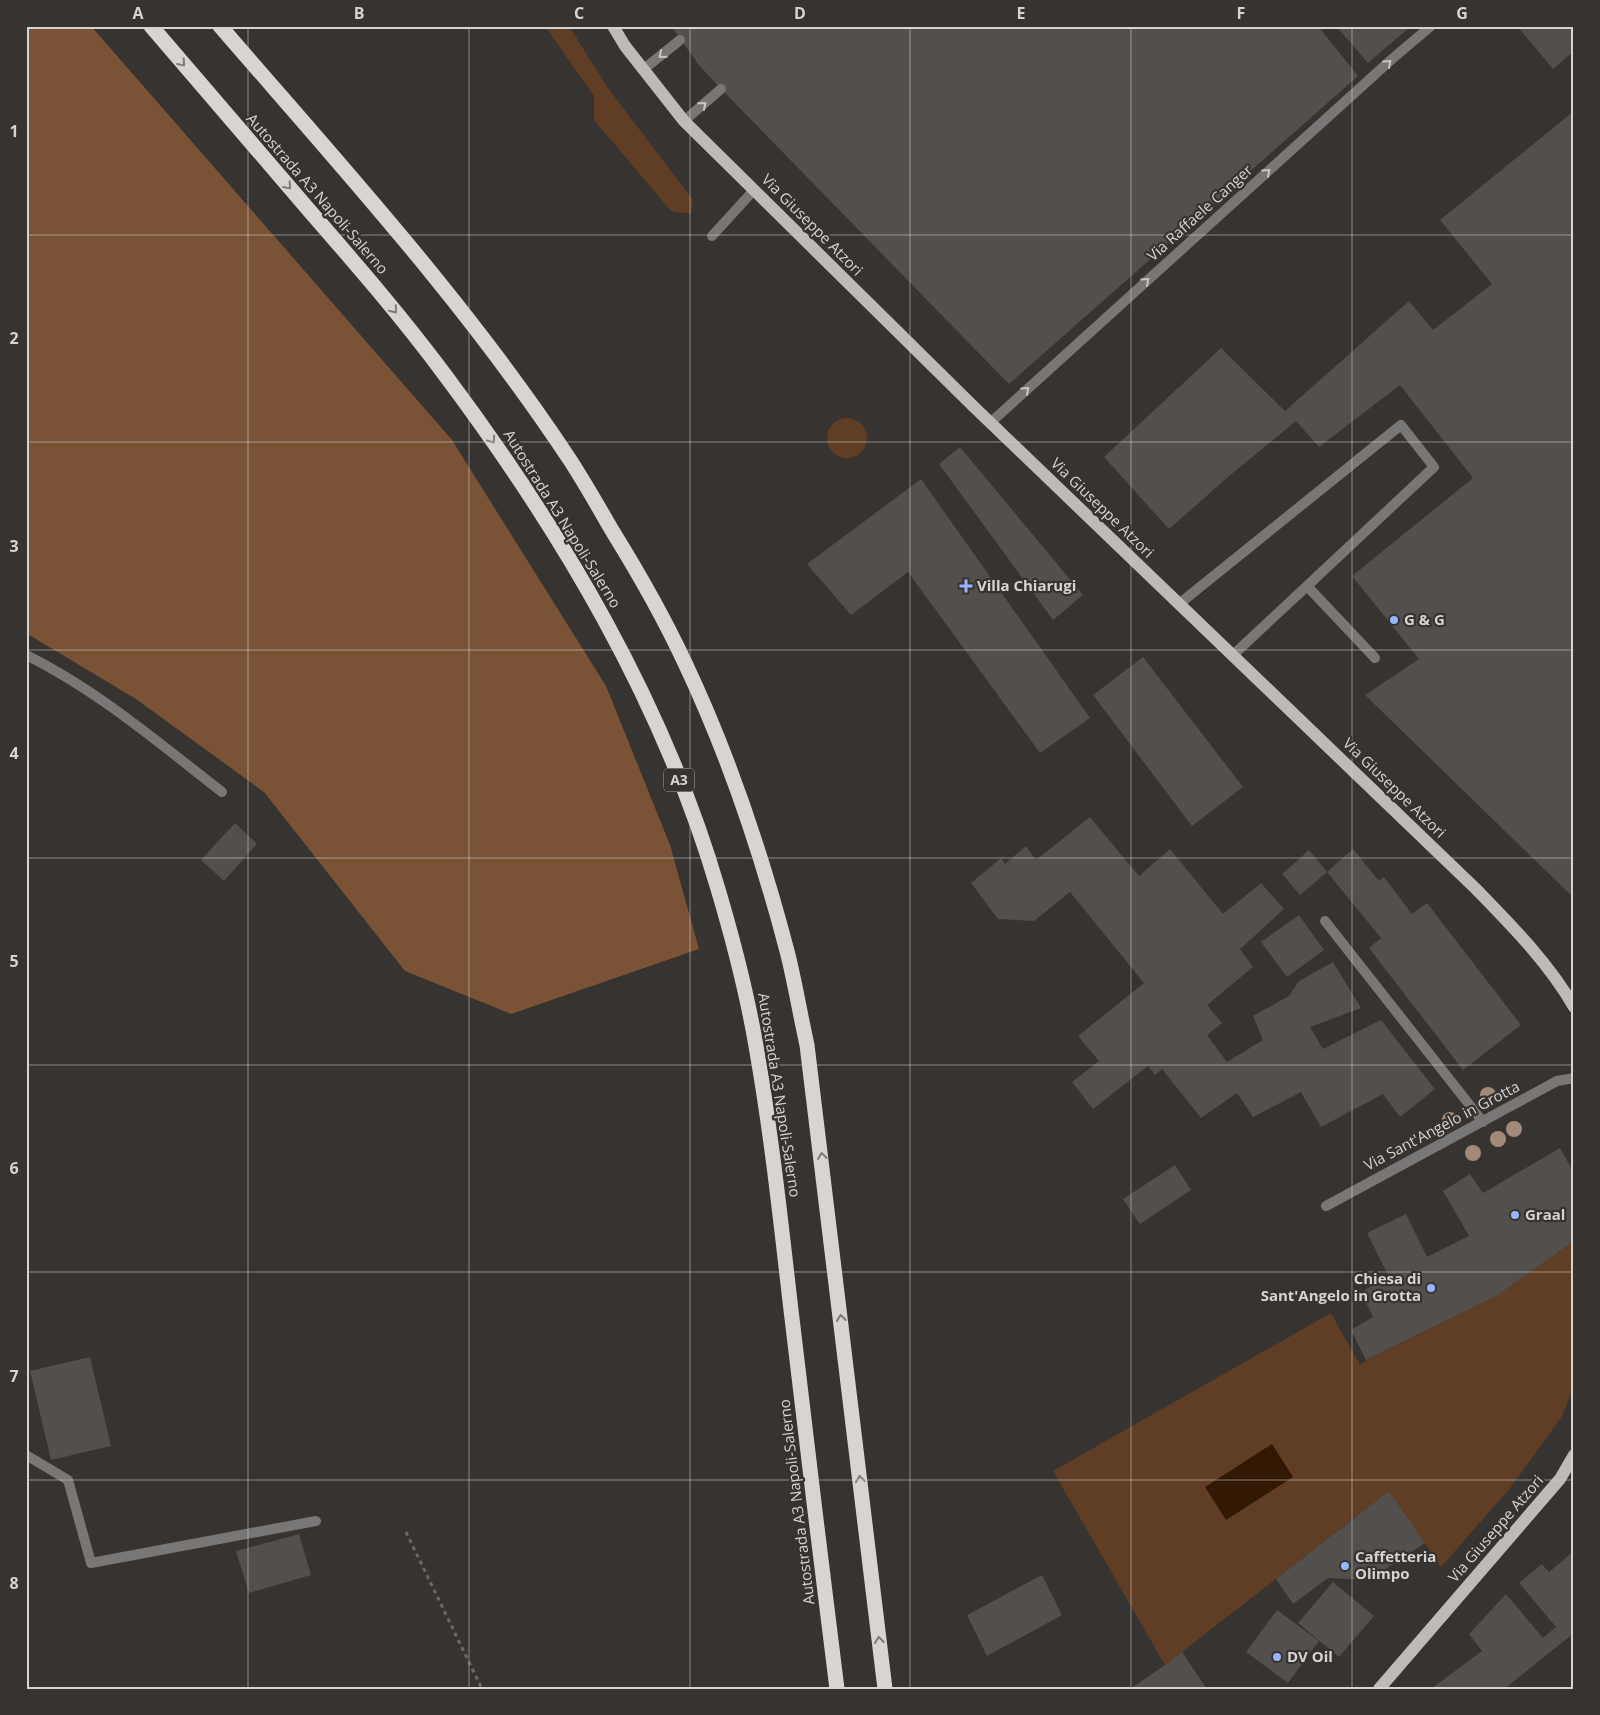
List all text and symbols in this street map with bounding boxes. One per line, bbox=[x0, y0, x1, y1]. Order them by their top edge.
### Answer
text: A bbox=[132, 2, 144, 24]
text: B bbox=[354, 2, 364, 24]
text: C bbox=[574, 2, 584, 24]
text: D bbox=[794, 2, 806, 24]
text: E bbox=[1017, 2, 1026, 24]
text: F bbox=[1237, 2, 1245, 24]
text: G bbox=[1456, 2, 1468, 24]
one-way arrow bbox=[659, 49, 668, 57]
one-way arrow bbox=[177, 58, 186, 67]
one-way arrow bbox=[1382, 60, 1391, 69]
one-way arrow bbox=[697, 102, 706, 111]
street label: Autostrada A3 Napoli-Salerno bbox=[242, 109, 393, 278]
text: 1 bbox=[9, 120, 19, 142]
street label: Via Raffaele Canger bbox=[1142, 160, 1256, 265]
street label: Via Giuseppe Atzori bbox=[758, 169, 868, 279]
one-way arrow bbox=[1262, 169, 1271, 178]
one-way arrow bbox=[283, 181, 292, 190]
one-way arrow bbox=[1141, 278, 1150, 287]
one-way arrow bbox=[388, 304, 396, 313]
text: 2 bbox=[9, 327, 19, 349]
one-way arrow bbox=[1020, 387, 1029, 396]
street label: Autostrada A3 Napoli-Salerno bbox=[500, 426, 626, 611]
one-way arrow bbox=[486, 434, 495, 443]
street label: Via Giuseppe Atzori bbox=[1047, 453, 1159, 562]
text: 3 bbox=[9, 535, 19, 557]
place label: Villa Chiarugi bbox=[977, 575, 1076, 595]
marker: Villa Chiarugi bbox=[959, 579, 973, 593]
place label: G & G bbox=[1404, 609, 1445, 629]
marker: G & G bbox=[1388, 614, 1400, 626]
street label: Via Giuseppe Atzori bbox=[1339, 733, 1451, 842]
text: 4 bbox=[9, 742, 19, 764]
road number: A3 bbox=[664, 768, 694, 792]
text: 5 bbox=[9, 950, 19, 972]
street label: Autostrada A3 Napoli-Salerno bbox=[754, 991, 806, 1199]
street label: Via Sant'Angelo in Grotta bbox=[1360, 1076, 1523, 1175]
one-way arrow bbox=[817, 1152, 828, 1160]
text: 6 bbox=[9, 1157, 19, 1179]
place label: Graal bbox=[1525, 1204, 1565, 1224]
marker: Graal bbox=[1509, 1209, 1521, 1221]
place label: Chiesa di Sant'Angelo in Grotta bbox=[1261, 1268, 1421, 1305]
marker: Chiesa di Sant'Angelo in Grotta bbox=[1425, 1282, 1437, 1294]
one-way arrow bbox=[836, 1313, 847, 1321]
text: 7 bbox=[9, 1365, 19, 1387]
street label: Autostrada A3 Napoli-Salerno bbox=[773, 1398, 819, 1606]
street label: Via Giuseppe Atzori bbox=[1443, 1470, 1547, 1586]
one-way arrow bbox=[855, 1475, 866, 1483]
place label: Caffetteria Olimpo bbox=[1355, 1546, 1436, 1583]
marker: Caffetteria Olimpo bbox=[1339, 1560, 1351, 1572]
text: 8 bbox=[9, 1572, 19, 1594]
one-way arrow bbox=[875, 1636, 885, 1645]
place label: DV Oil bbox=[1287, 1646, 1333, 1666]
marker: DV Oil bbox=[1271, 1651, 1283, 1663]

